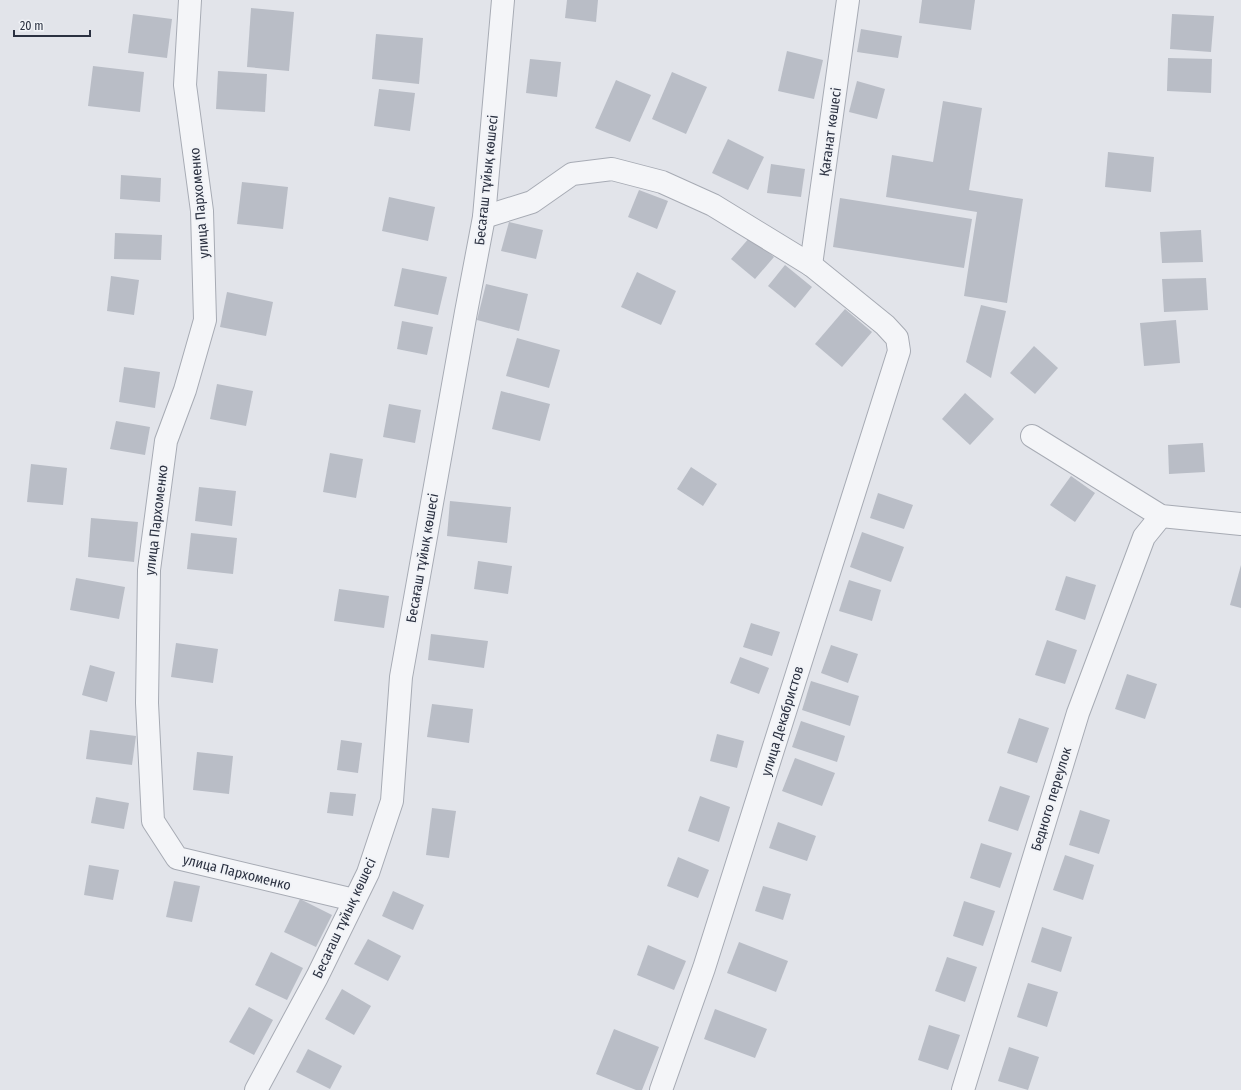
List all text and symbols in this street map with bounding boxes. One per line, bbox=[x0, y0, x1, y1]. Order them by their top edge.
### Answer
scale bar bbox=[14, 12, 90, 38]
text: 20 m bbox=[20, 19, 44, 33]
street label: Қағанат көшесі bbox=[816, 87, 845, 178]
street label: Бесағаш тұйық көшесі bbox=[471, 114, 502, 246]
street label: улица Пархоменко bbox=[186, 147, 213, 259]
street label: улица Пархоменко bbox=[141, 464, 172, 576]
street label: Бесағаш тұйық көшесі bbox=[403, 492, 442, 624]
street label: улица Декабристов bbox=[758, 664, 807, 778]
street label: Бедного переулок bbox=[1028, 745, 1075, 853]
street label: улица Пархоменко bbox=[181, 851, 293, 894]
street label: Бесағаш тұйық көшесі bbox=[309, 855, 380, 981]

